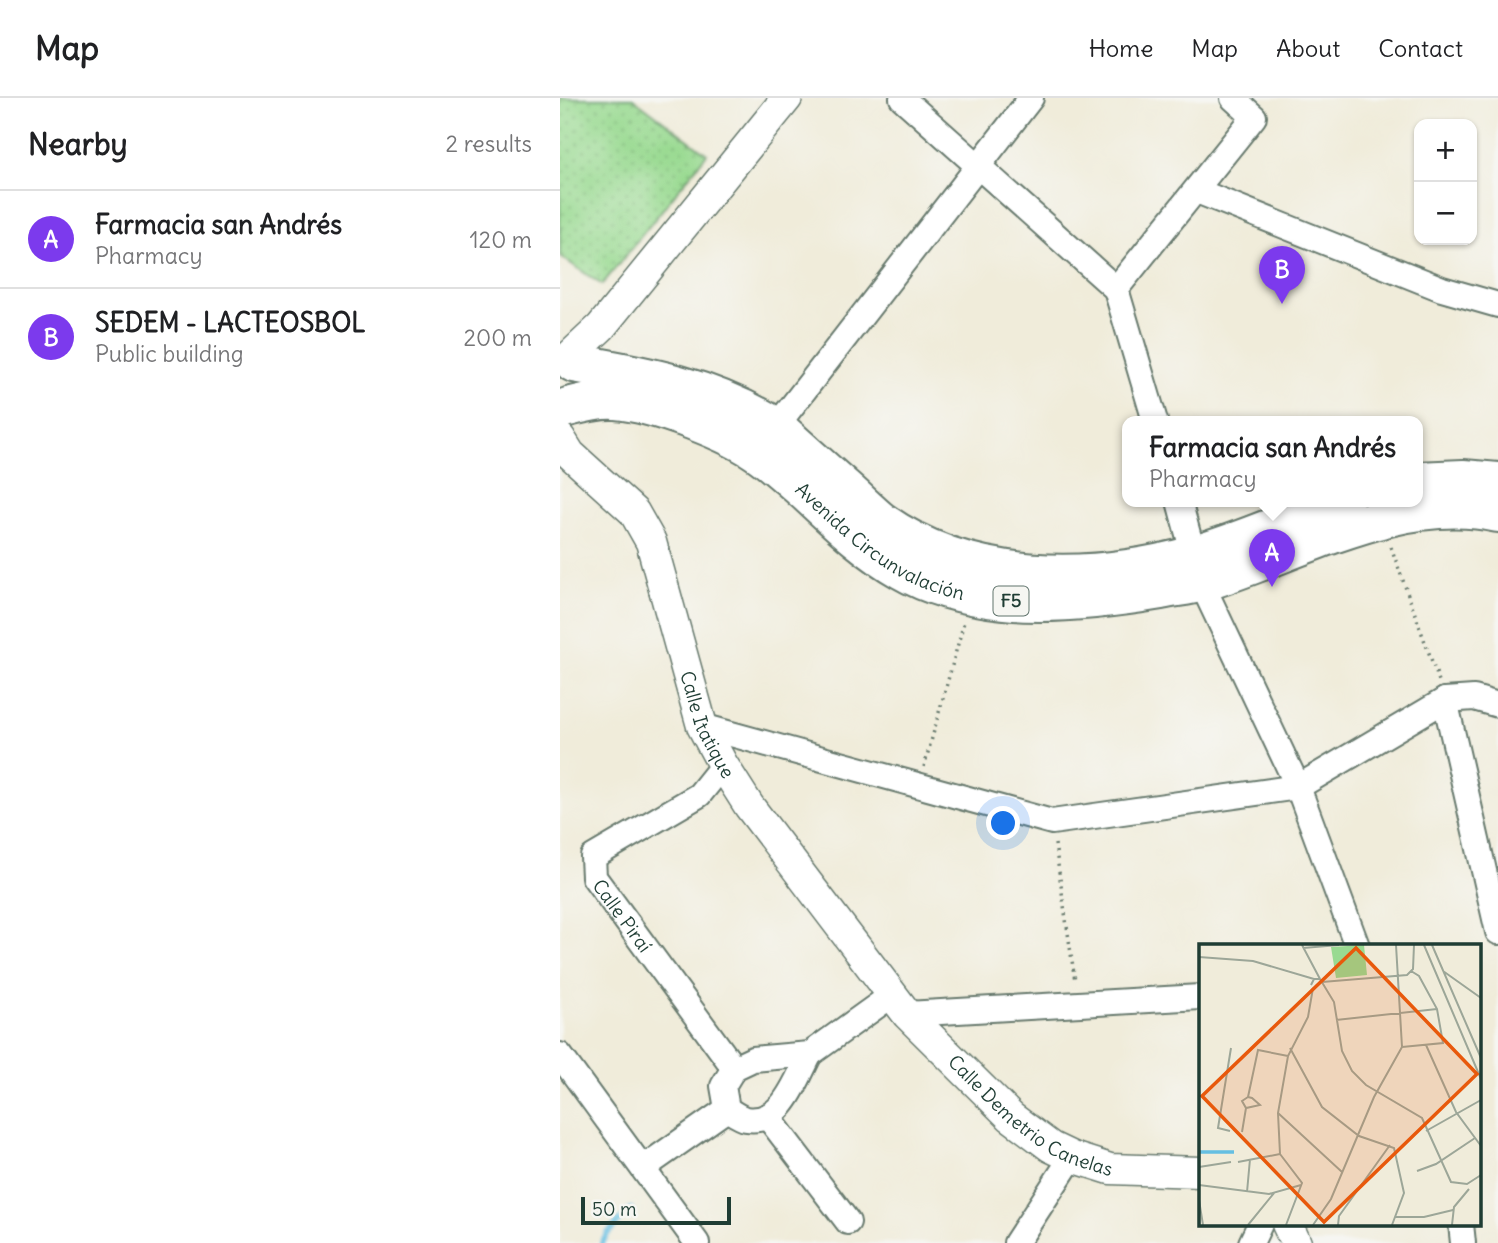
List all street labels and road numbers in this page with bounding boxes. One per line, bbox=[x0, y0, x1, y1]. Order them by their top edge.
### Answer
street label: Avenida Circunvalación bbox=[791, 477, 967, 605]
road number: F5 bbox=[994, 587, 1028, 616]
street label: Calle Itatique bbox=[675, 668, 740, 782]
street label: Calle Piraí bbox=[587, 874, 657, 957]
street label: Calle Demetrio Canelas bbox=[943, 1050, 1116, 1181]

